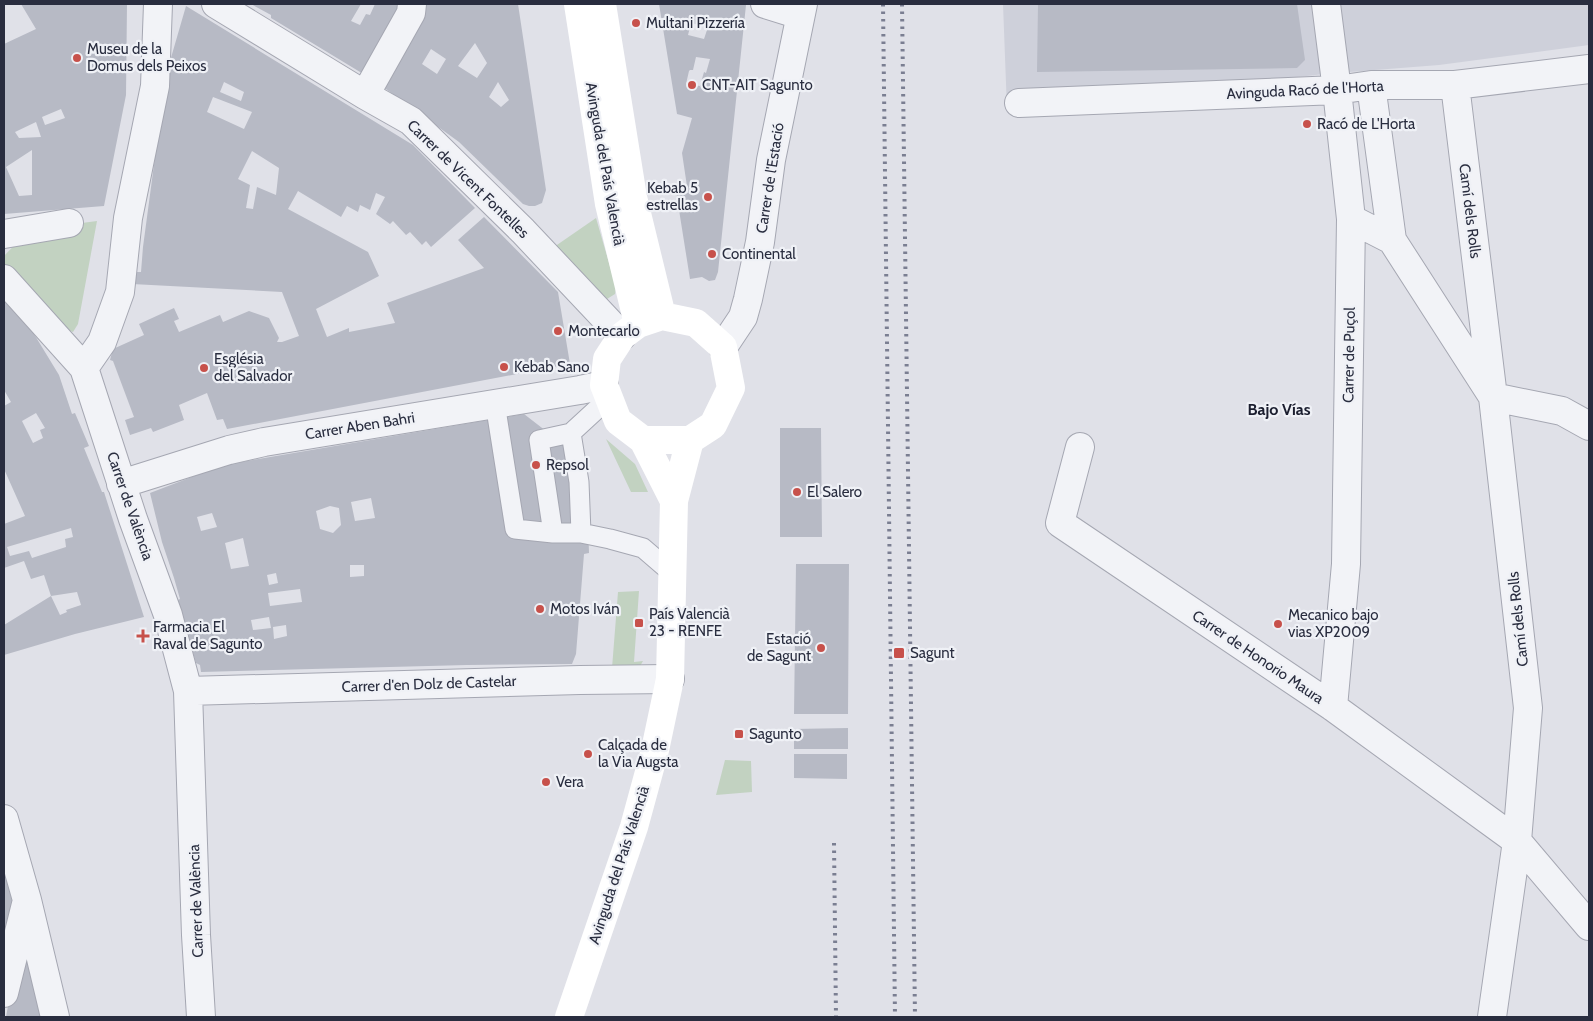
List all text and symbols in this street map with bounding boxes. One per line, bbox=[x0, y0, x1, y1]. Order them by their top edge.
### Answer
place label: Multani Pizzería bbox=[646, 14, 746, 32]
marker: Multani Pizzería bbox=[630, 17, 642, 29]
place label: Museu de la Domus dels Peixos bbox=[87, 40, 206, 75]
marker: Museu de la Domus dels Peixos bbox=[71, 52, 83, 64]
place label: CNT-AIT Sagunto bbox=[702, 76, 813, 94]
street label: Avinguda Racó de l'Horta bbox=[1226, 77, 1385, 103]
marker: CNT-AIT Sagunto bbox=[686, 79, 698, 91]
street label: Avinguda del País Valencià bbox=[582, 81, 628, 248]
place label: Racó de L'Horta bbox=[1317, 115, 1416, 133]
street label: Carrer de Vicent Fontelles bbox=[403, 116, 533, 242]
marker: Racó de L'Horta bbox=[1301, 118, 1313, 130]
street label: Carrer de l'Estació bbox=[752, 121, 788, 235]
street label: Camí dels Rolls bbox=[1455, 162, 1485, 260]
place label: Kebab 5 estrellas bbox=[646, 179, 698, 214]
marker: Kebab 5 estrellas bbox=[702, 191, 714, 203]
place label: Continental bbox=[722, 245, 796, 263]
marker: Continental bbox=[706, 248, 718, 260]
street label: Carrer de Puçol bbox=[1339, 307, 1359, 403]
place label: Montecarlo bbox=[568, 322, 640, 340]
marker: Montecarlo bbox=[552, 325, 564, 337]
place label: Església del Salvador bbox=[214, 350, 292, 385]
place label: Kebab Sano bbox=[514, 358, 589, 376]
marker: Kebab Sano bbox=[498, 361, 510, 373]
marker: Església del Salvador bbox=[198, 362, 210, 374]
district label: Bajo Vías bbox=[1248, 400, 1311, 419]
street label: Carrer Aben Bahri bbox=[304, 408, 416, 444]
street label: Carrer de València bbox=[103, 449, 157, 563]
place label: Repsol bbox=[546, 456, 589, 474]
marker: Repsol bbox=[530, 459, 542, 471]
place label: El Salero bbox=[807, 483, 862, 501]
marker: El Salero bbox=[791, 486, 803, 498]
street label: Camí dels Rolls bbox=[1504, 571, 1532, 667]
place label: Motos Iván bbox=[550, 600, 620, 618]
marker: Motos Iván bbox=[534, 603, 546, 615]
place label: País Valencià 23 - RENFE bbox=[649, 605, 731, 640]
street label: Carrer de Honorio Maura bbox=[1189, 606, 1328, 708]
place label: Mecanico bajo vias XP2009 bbox=[1288, 606, 1379, 641]
marker: País Valencià 23 - RENFE bbox=[633, 617, 645, 629]
place label: Farmacia El Raval de Sagunto bbox=[153, 618, 262, 653]
marker: Mecanico bajo vias XP2009 bbox=[1272, 618, 1284, 630]
marker: Farmacia El Raval de Sagunto bbox=[137, 630, 149, 642]
place label: Estació de Sagunt bbox=[747, 630, 811, 665]
marker: Estació de Sagunt bbox=[815, 642, 827, 654]
place label: Sagunt bbox=[910, 644, 955, 662]
marker: Sagunt bbox=[892, 646, 906, 660]
street label: Carrer d'en Dolz de Castelar bbox=[341, 672, 517, 696]
place label: Sagunto bbox=[749, 725, 802, 743]
marker: Sagunto bbox=[733, 728, 745, 740]
place label: Calçada de la Via Augsta bbox=[598, 736, 679, 771]
marker: Calçada de la Via Augsta bbox=[582, 748, 594, 760]
place label: Vera bbox=[556, 773, 585, 791]
marker: Vera bbox=[540, 776, 552, 788]
street label: Avinguda del País Valencià bbox=[585, 783, 653, 947]
street label: Carrer de València bbox=[185, 843, 207, 958]

